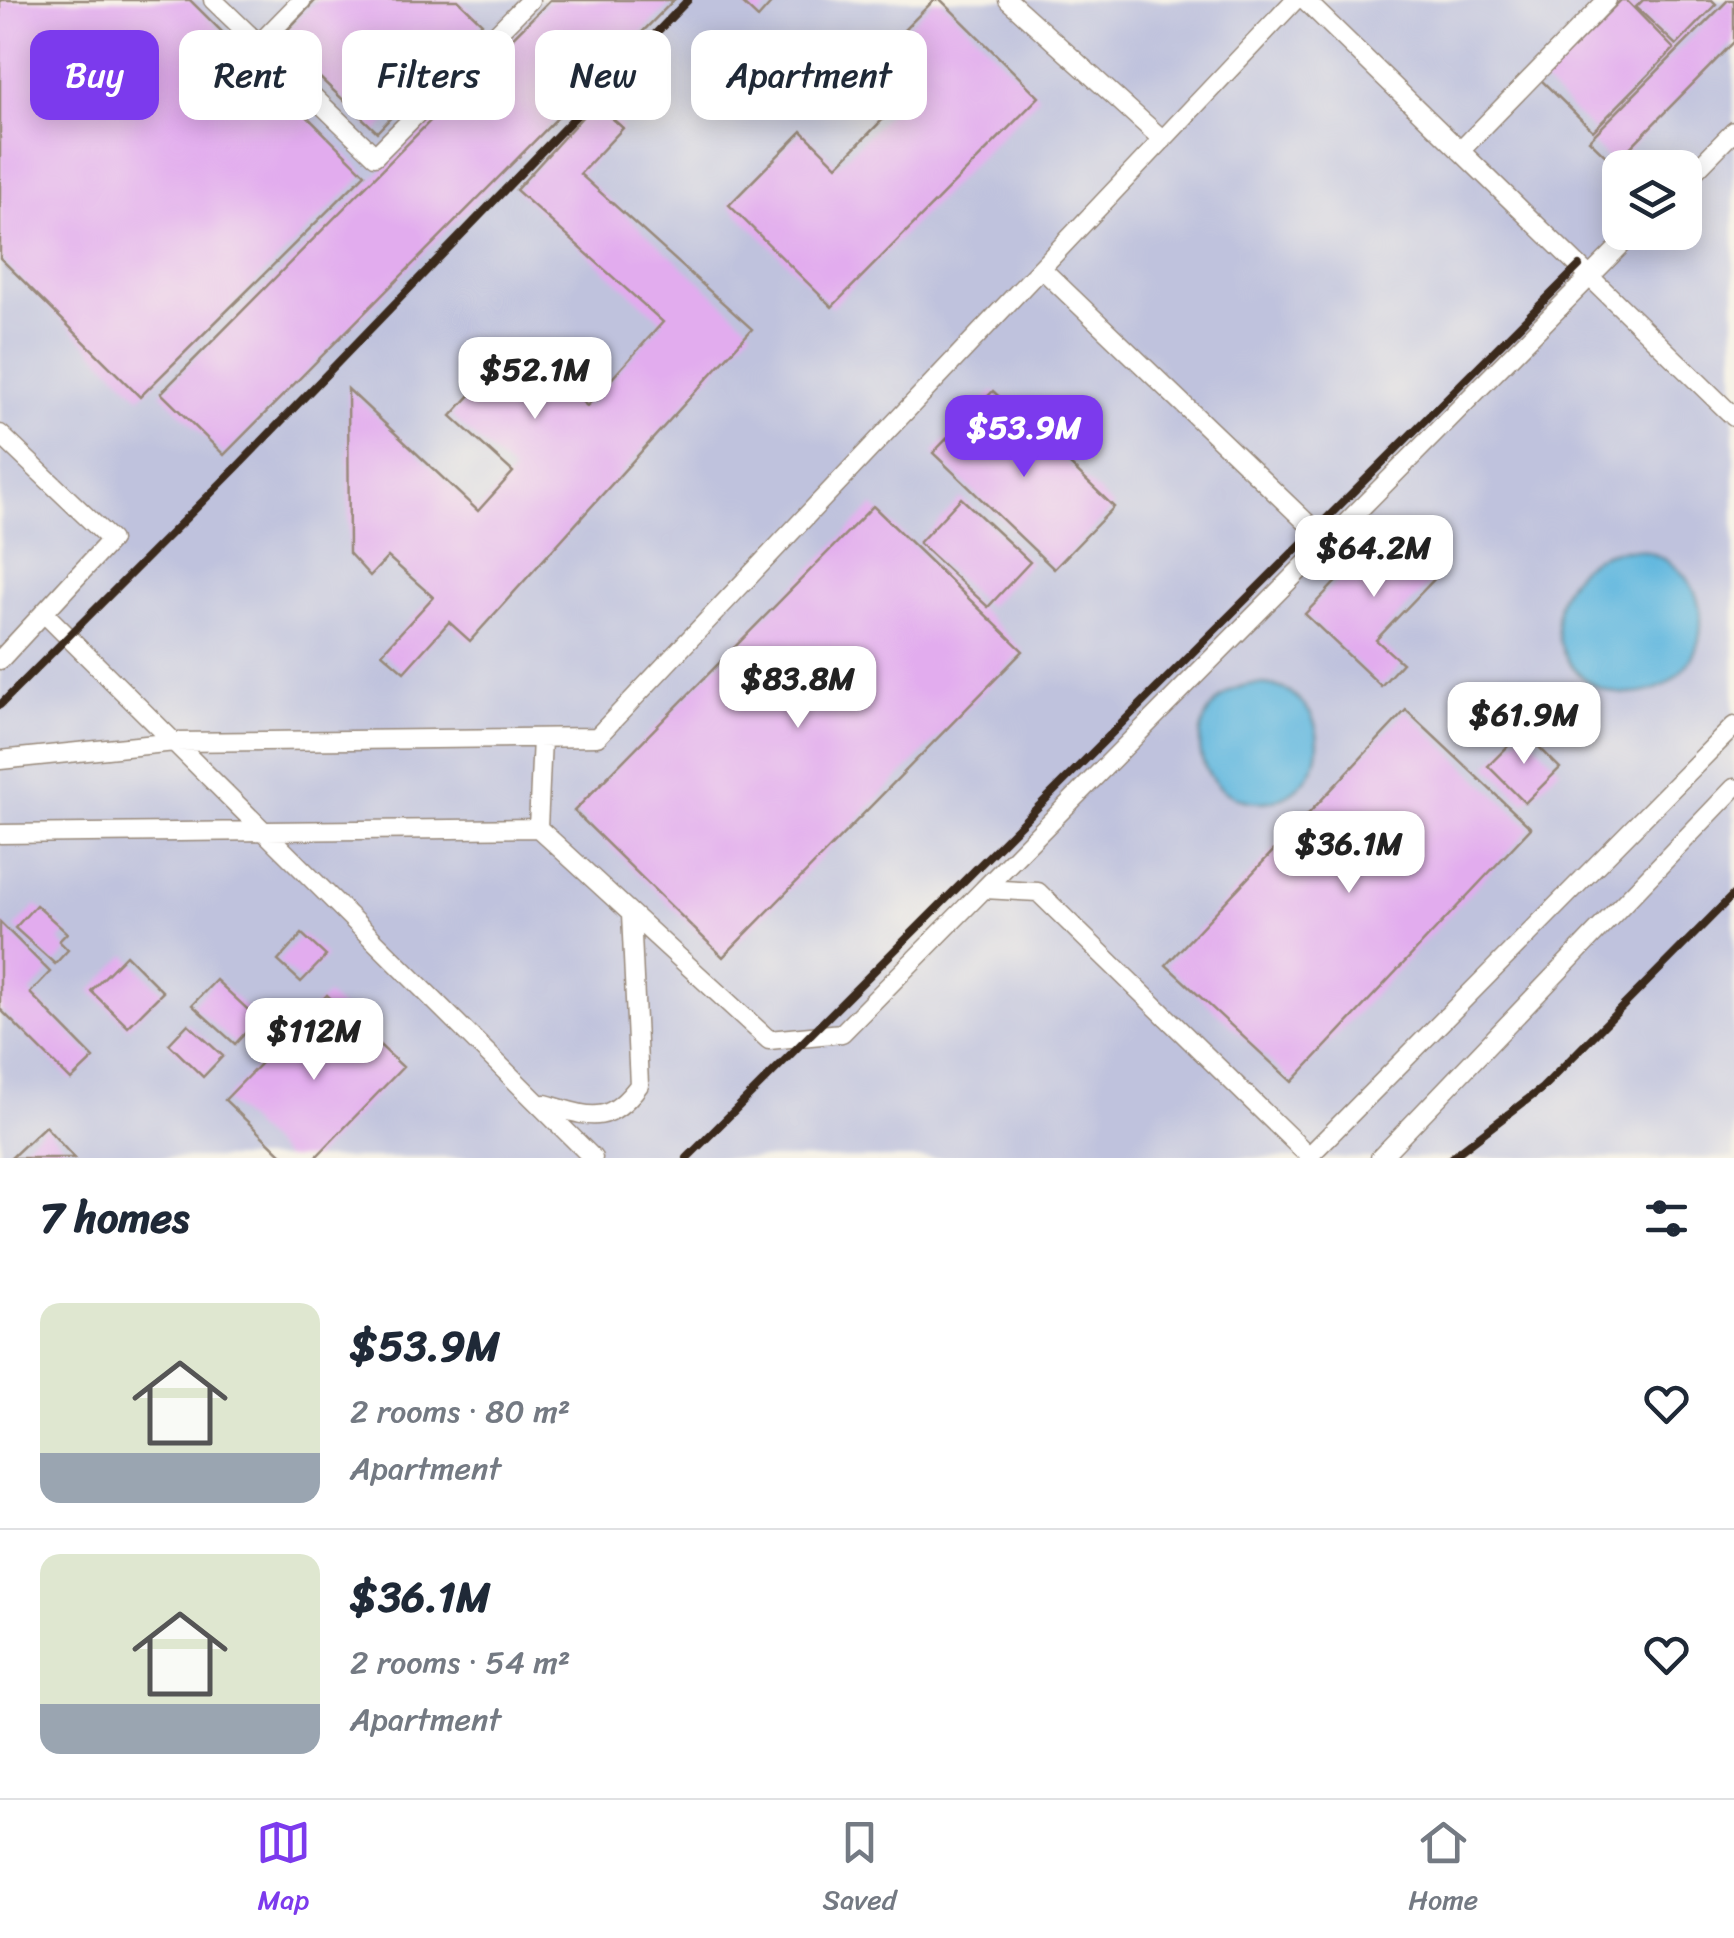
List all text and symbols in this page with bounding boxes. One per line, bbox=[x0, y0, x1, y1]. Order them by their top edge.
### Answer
chip: Buy bbox=[30, 30, 159, 120]
chip: Rent bbox=[179, 30, 322, 120]
chip: Filters bbox=[342, 30, 515, 120]
chip: New bbox=[535, 30, 671, 120]
chip: Apartment bbox=[691, 30, 927, 120]
map controls bbox=[1602, 150, 1702, 250]
button: layers bbox=[1602, 150, 1702, 250]
pin: $52.1M bbox=[454, 337, 616, 422]
text: $52.1M bbox=[480, 341, 590, 398]
pin: $53.9M bbox=[943, 395, 1105, 480]
text: $53.9M bbox=[967, 399, 1081, 456]
pin: $64.2M bbox=[1293, 515, 1455, 600]
text: $64.2M bbox=[1317, 519, 1431, 576]
pin: $83.8M bbox=[717, 646, 879, 731]
text: $83.8M bbox=[741, 650, 855, 707]
pin: $61.9M bbox=[1443, 682, 1605, 767]
text: $61.9M bbox=[1470, 686, 1578, 743]
pin: $36.1M bbox=[1268, 811, 1430, 896]
text: $36.1M bbox=[1296, 815, 1402, 872]
pin: $112M bbox=[244, 998, 384, 1083]
text: $112M bbox=[267, 1002, 361, 1059]
text: 7 homes bbox=[40, 1181, 189, 1255]
icon: filters bbox=[1639, 1191, 1694, 1246]
text: $53.9M bbox=[350, 1309, 500, 1383]
icon: home bbox=[120, 1343, 240, 1463]
icon: heart bbox=[1639, 1376, 1694, 1431]
text: 2 rooms · 80 m² bbox=[350, 1383, 570, 1440]
text: Apartment bbox=[350, 1440, 501, 1497]
text: $36.1M bbox=[350, 1560, 490, 1634]
icon: home bbox=[120, 1594, 240, 1714]
icon: heart bbox=[1639, 1627, 1694, 1682]
text: 2 rooms · 54 m² bbox=[350, 1634, 570, 1691]
text: Apartment bbox=[350, 1691, 501, 1748]
tab: Map bbox=[256, 1815, 311, 1924]
tab: Saved bbox=[823, 1815, 896, 1924]
tab: Home bbox=[1408, 1815, 1478, 1924]

